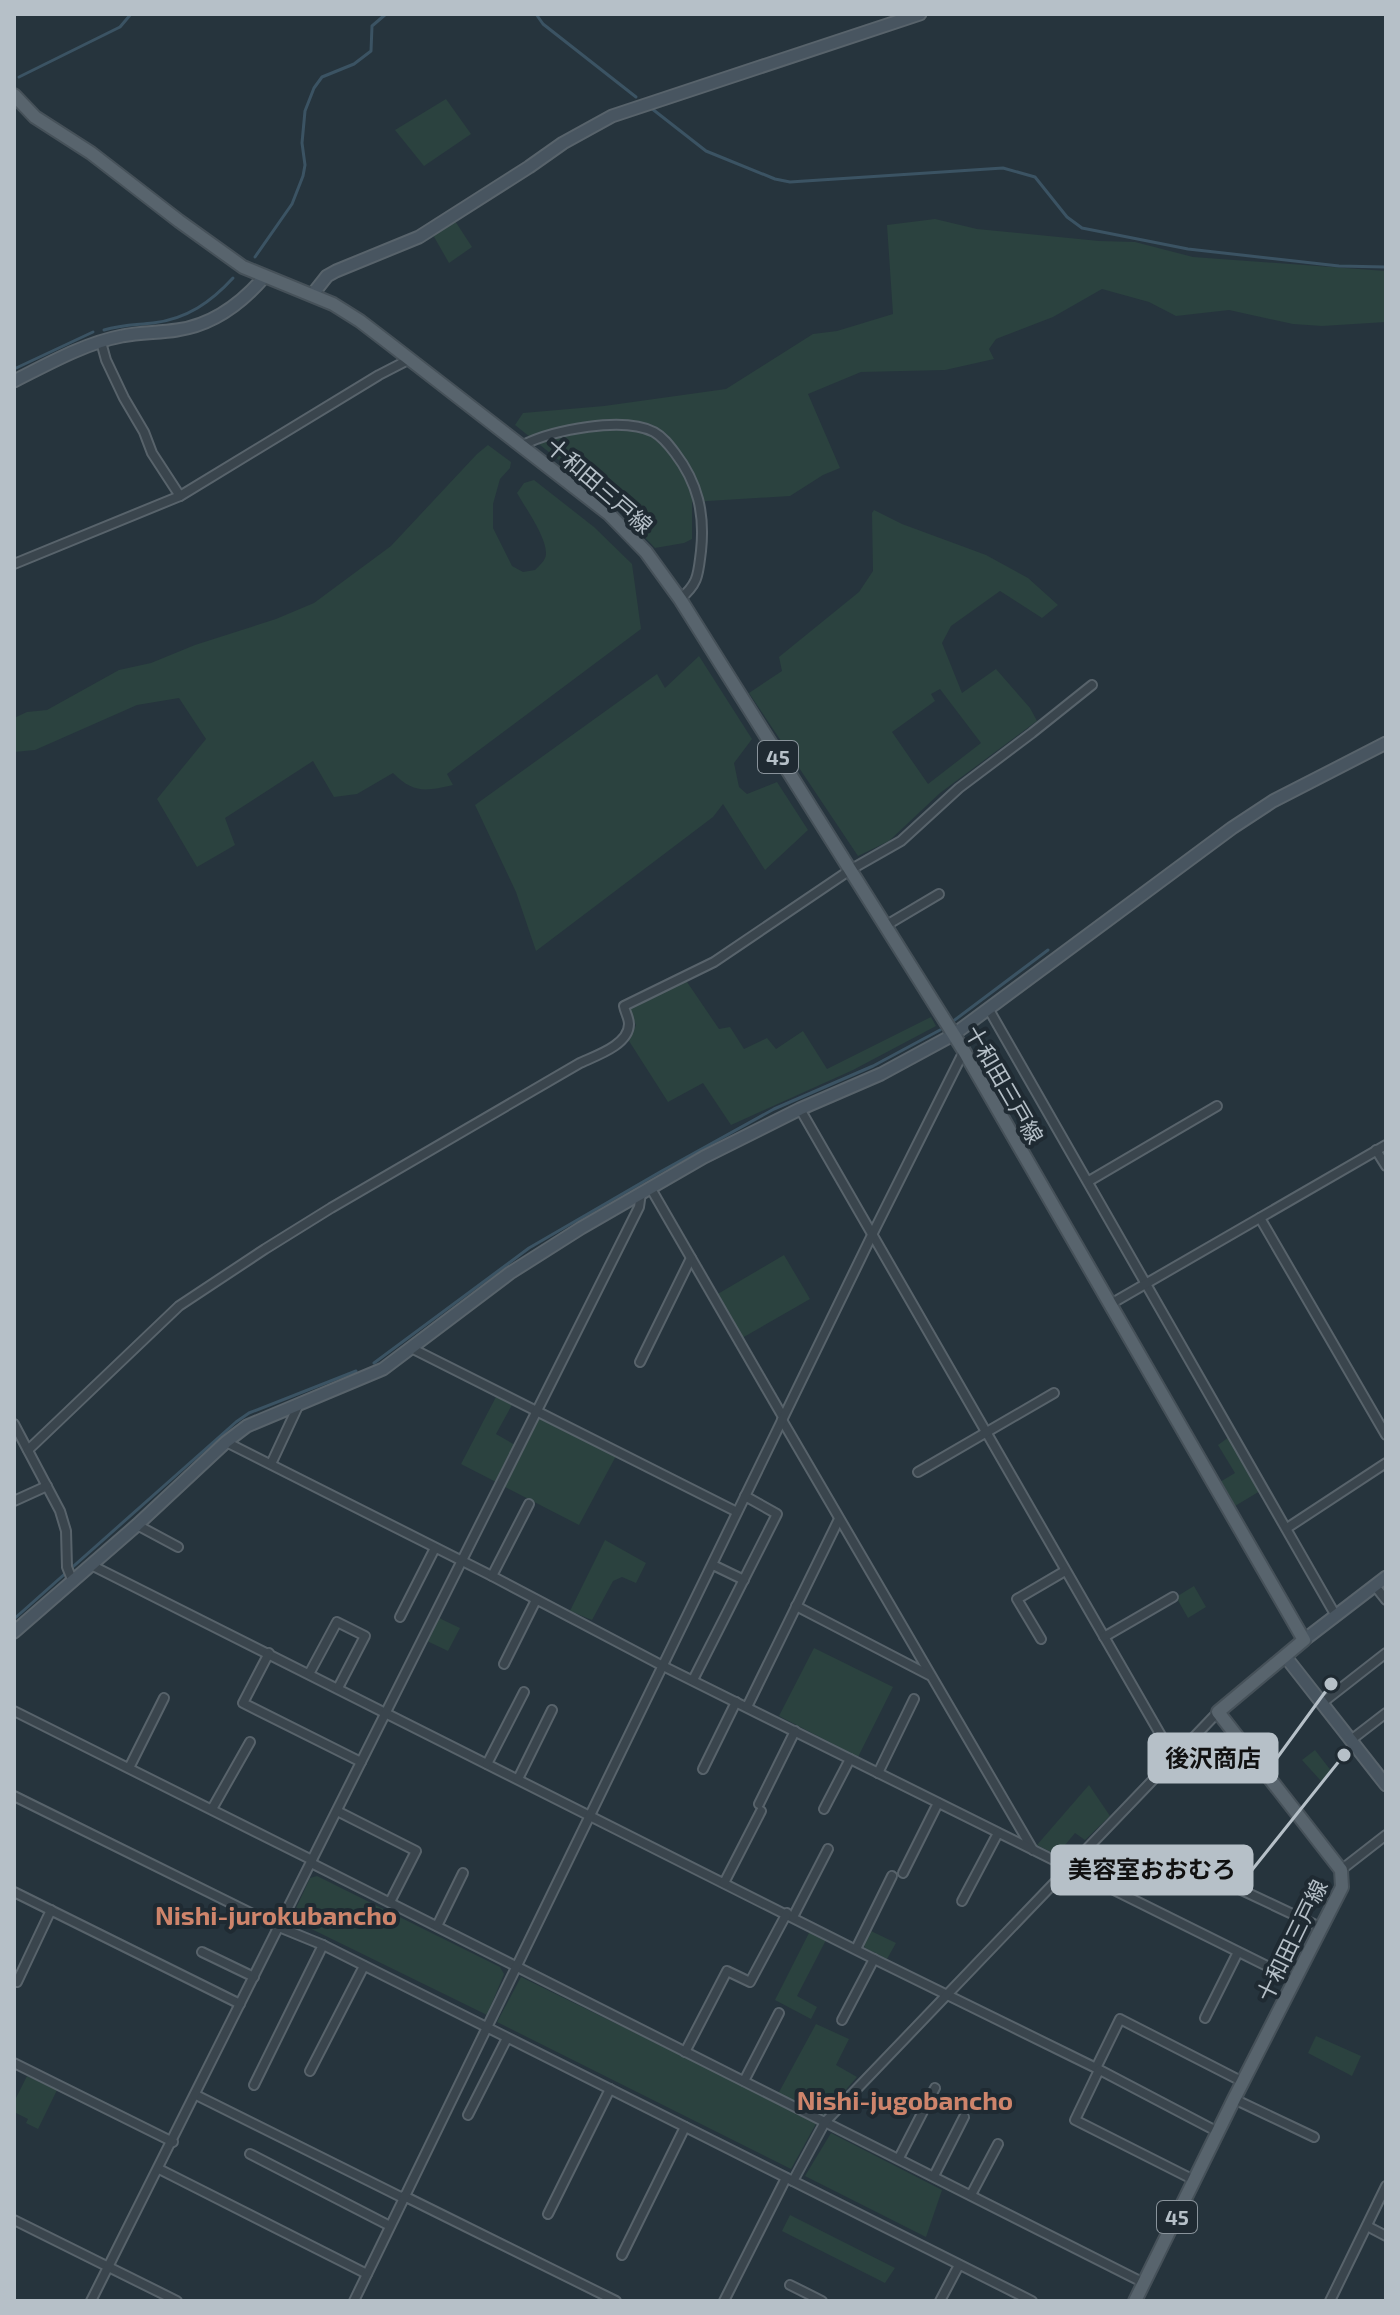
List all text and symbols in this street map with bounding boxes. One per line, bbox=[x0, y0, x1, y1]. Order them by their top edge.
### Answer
street label: 十和田三戸線 bbox=[542, 432, 658, 538]
road number: 45 bbox=[758, 741, 798, 773]
street label: 十和田三戸線 bbox=[961, 1020, 1049, 1148]
callout: 後沢商店 bbox=[1149, 1734, 1277, 1782]
text: 後沢商店 bbox=[1165, 1743, 1261, 1772]
callout: 美容室おおむろ bbox=[1052, 1846, 1252, 1894]
text: 美容室おおむろ bbox=[1068, 1854, 1236, 1883]
street label: 十和田三戸線 bbox=[1250, 1875, 1332, 2005]
district label: Nishi-jurokubancho bbox=[155, 1899, 397, 1930]
district label: Nishi-jugobancho bbox=[797, 2084, 1013, 2115]
road number: 45 bbox=[1157, 2201, 1197, 2233]

